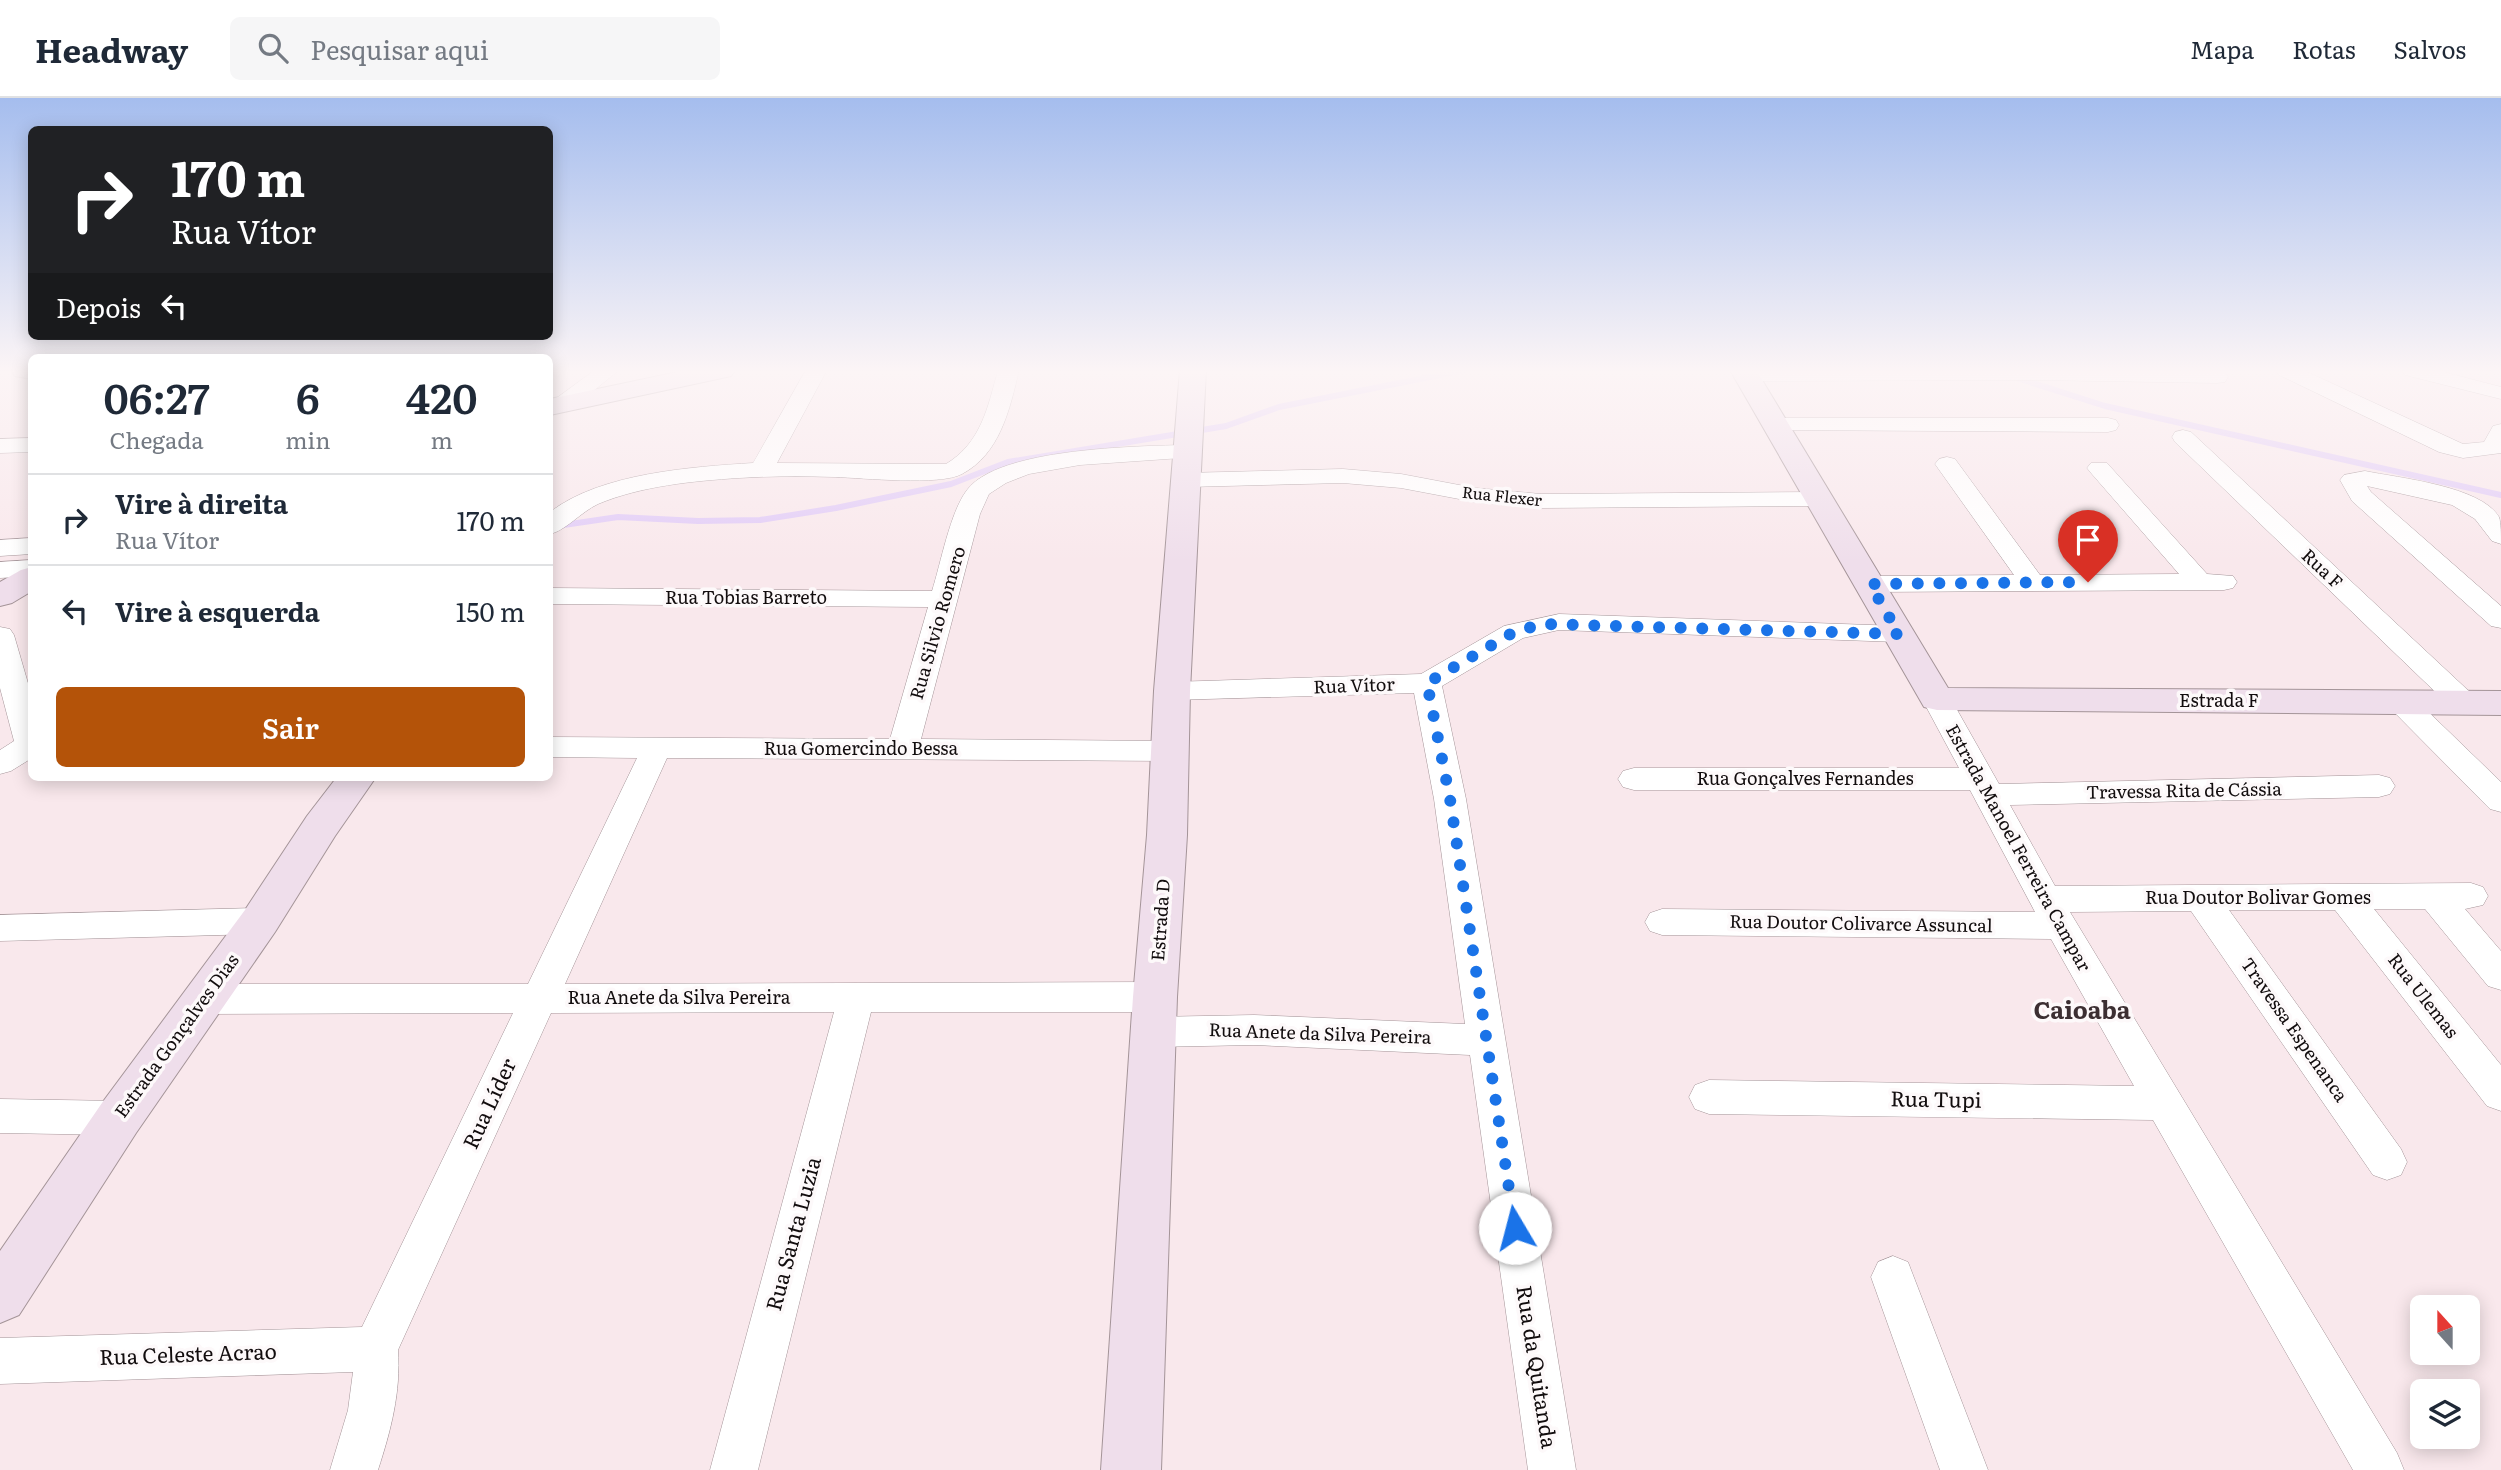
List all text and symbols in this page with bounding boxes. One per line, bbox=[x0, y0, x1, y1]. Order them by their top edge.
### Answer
search box bbox=[230, 17, 720, 80]
text: Headway bbox=[35, 24, 188, 73]
icon: search bbox=[254, 29, 292, 67]
text: Pesquisar aqui bbox=[310, 29, 489, 68]
text: Mapa bbox=[2190, 31, 2254, 66]
text: Rotas bbox=[2292, 31, 2356, 66]
text: Salvos bbox=[2394, 31, 2466, 66]
text: 170 m bbox=[171, 139, 305, 212]
icon: right bbox=[56, 154, 147, 245]
text: Rua Vítor bbox=[171, 206, 316, 254]
text: Depois bbox=[56, 287, 141, 326]
icon: left bbox=[155, 287, 193, 325]
text: 06:27 bbox=[103, 365, 210, 427]
text: 6 bbox=[296, 365, 320, 427]
text: 420 bbox=[406, 365, 478, 427]
text: Chegada bbox=[109, 422, 204, 456]
text: min bbox=[285, 422, 330, 456]
text: m bbox=[431, 422, 453, 456]
street label: Rua Flexer bbox=[1461, 479, 1544, 511]
text: Vire à direita bbox=[115, 483, 288, 522]
text: 170 m bbox=[457, 500, 525, 539]
icon: right bbox=[56, 501, 94, 539]
pin bbox=[2058, 510, 2118, 582]
icon: arrive bbox=[2069, 521, 2107, 559]
text: Rua Vítor bbox=[115, 522, 219, 556]
street label: Rua F bbox=[2296, 542, 2350, 594]
street label: Rua Silvio Romero bbox=[902, 543, 971, 702]
street label: Rua Tobias Barreto bbox=[665, 583, 827, 610]
text: Vire à esquerda bbox=[115, 591, 320, 630]
text: 150 m bbox=[456, 591, 525, 630]
icon: left bbox=[56, 592, 94, 630]
street label: Rua Vítor bbox=[1313, 670, 1396, 699]
street label: Estrada F bbox=[2179, 686, 2259, 713]
button: Sair bbox=[56, 687, 525, 767]
street label: Estrada Manoel Ferreira Campar bbox=[1940, 719, 2099, 976]
street label: Rua Gomercindo Bessa bbox=[764, 734, 958, 761]
street label: Rua Gonçalves Fernandes bbox=[1696, 764, 1914, 791]
street label: Travessa Rita de Cássia bbox=[2086, 774, 2282, 805]
street label: Estrada D bbox=[1143, 878, 1176, 962]
street label: Rua Doutor Bolivar Gomes bbox=[2145, 883, 2371, 910]
street label: Rua Doutor Colivarce Assuncal bbox=[1729, 907, 1993, 938]
street label: Estrada Gonçalves Dias bbox=[107, 947, 245, 1123]
street label: Rua Ulemas bbox=[2382, 947, 2466, 1043]
street label: Travessa Espenanca bbox=[2235, 951, 2355, 1107]
street label: Rua Anete da Silva Pereira bbox=[568, 983, 791, 1010]
district label: Caioaba bbox=[2033, 991, 2131, 1026]
street label: Rua Anete da Silva Pereira bbox=[1208, 1015, 1432, 1050]
street label: Rua Líder bbox=[453, 1052, 522, 1153]
street label: Rua Tupi bbox=[1890, 1081, 1982, 1114]
street label: Rua Santa Luzia bbox=[756, 1152, 827, 1314]
position arrow bbox=[1478, 1191, 1552, 1265]
street label: Rua da Quitanda bbox=[1510, 1283, 1567, 1451]
north arrow bbox=[2410, 1295, 2480, 1365]
map controls bbox=[2410, 1295, 2480, 1449]
street label: Rua Celeste Acrao bbox=[99, 1334, 277, 1371]
button: layers bbox=[2410, 1379, 2480, 1449]

